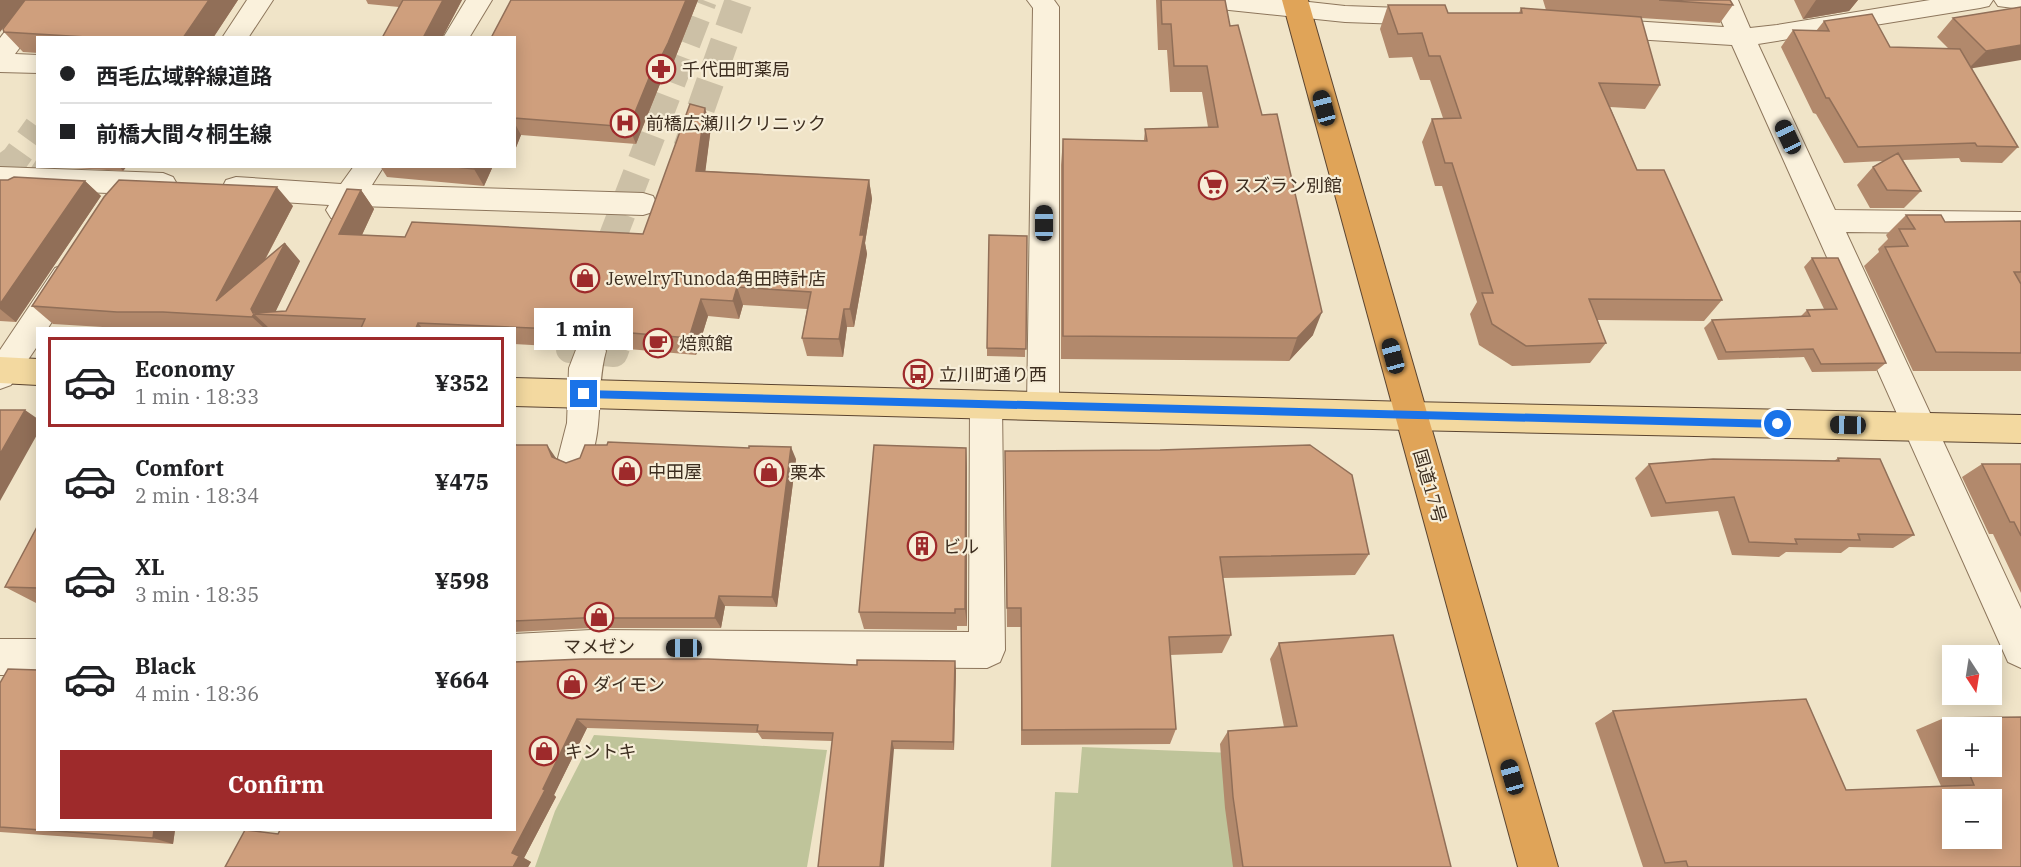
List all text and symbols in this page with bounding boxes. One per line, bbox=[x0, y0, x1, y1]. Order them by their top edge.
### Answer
pharmacy icon: 千代田町薬局 bbox=[645, 53, 677, 85]
place label: 千代田町薬局 bbox=[682, 58, 790, 81]
text: 西毛広域幹線道路 bbox=[96, 61, 272, 90]
car bbox=[1311, 88, 1337, 128]
hospital icon: 前橋広瀬川クリニック bbox=[609, 107, 641, 139]
place label: 前橋広瀬川クリニック bbox=[646, 112, 826, 135]
car bbox=[1772, 117, 1804, 157]
text: 前橋大間々桐生線 bbox=[96, 119, 272, 148]
supermarket icon: スズラン別館 bbox=[1197, 169, 1229, 201]
place label: スズラン別館 bbox=[1234, 174, 1342, 197]
car bbox=[1035, 205, 1053, 241]
shop icon: JewelryTunoda角田時計店 bbox=[569, 262, 601, 294]
place label: JewelryTunoda角田時計店 bbox=[606, 267, 826, 290]
callout: 1 min bbox=[534, 307, 634, 349]
text: 1 min bbox=[556, 315, 612, 342]
cafe icon: 焙煎館 bbox=[642, 327, 674, 359]
place label: 焙煎館 bbox=[679, 332, 733, 355]
car bbox=[1380, 336, 1406, 376]
text: Economy bbox=[135, 354, 235, 383]
icon: car bbox=[63, 355, 117, 409]
bus stop icon: 立川町通り西 bbox=[902, 358, 934, 390]
place label: 立川町通り西 bbox=[939, 363, 1047, 386]
text: ¥352 bbox=[434, 368, 489, 397]
route end bbox=[570, 380, 597, 407]
text: 1 min · 18:33 bbox=[135, 383, 259, 410]
route start bbox=[1764, 410, 1791, 437]
car bbox=[1830, 416, 1866, 434]
street label: 国道17号 bbox=[1409, 446, 1451, 526]
text: Comfort bbox=[135, 453, 224, 482]
icon: car bbox=[63, 454, 117, 508]
shop icon: 中田屋 bbox=[611, 455, 643, 487]
shop icon: 栗本 bbox=[753, 456, 785, 488]
place label: 中田屋 bbox=[648, 460, 702, 483]
place label: 栗本 bbox=[790, 461, 826, 484]
text: ¥475 bbox=[434, 467, 489, 496]
text: 2 min · 18:34 bbox=[135, 482, 259, 509]
building icon: ビル bbox=[906, 530, 938, 562]
place label: ビル bbox=[943, 535, 979, 558]
text: XL bbox=[135, 552, 165, 581]
icon: car bbox=[63, 553, 117, 607]
text: ¥598 bbox=[434, 566, 489, 595]
text: 3 min · 18:35 bbox=[135, 581, 259, 608]
shop icon: マメゼン bbox=[583, 601, 615, 633]
place label: マメゼン bbox=[563, 635, 635, 658]
car bbox=[666, 639, 702, 657]
north arrow bbox=[1942, 645, 2002, 705]
map controls bbox=[1942, 645, 2002, 849]
text: Black bbox=[135, 651, 196, 680]
icon: car bbox=[63, 652, 117, 706]
text: ¥664 bbox=[434, 665, 489, 694]
shop icon: ダイモン bbox=[556, 668, 588, 700]
place label: ダイモン bbox=[593, 673, 665, 696]
text: 4 min · 18:36 bbox=[135, 680, 259, 707]
button: + bbox=[1942, 717, 2002, 777]
shop icon: キントキ bbox=[528, 735, 560, 767]
place label: キントキ bbox=[565, 740, 636, 763]
button: Confirm bbox=[60, 750, 492, 819]
car bbox=[1498, 757, 1526, 797]
button: − bbox=[1942, 789, 2002, 849]

